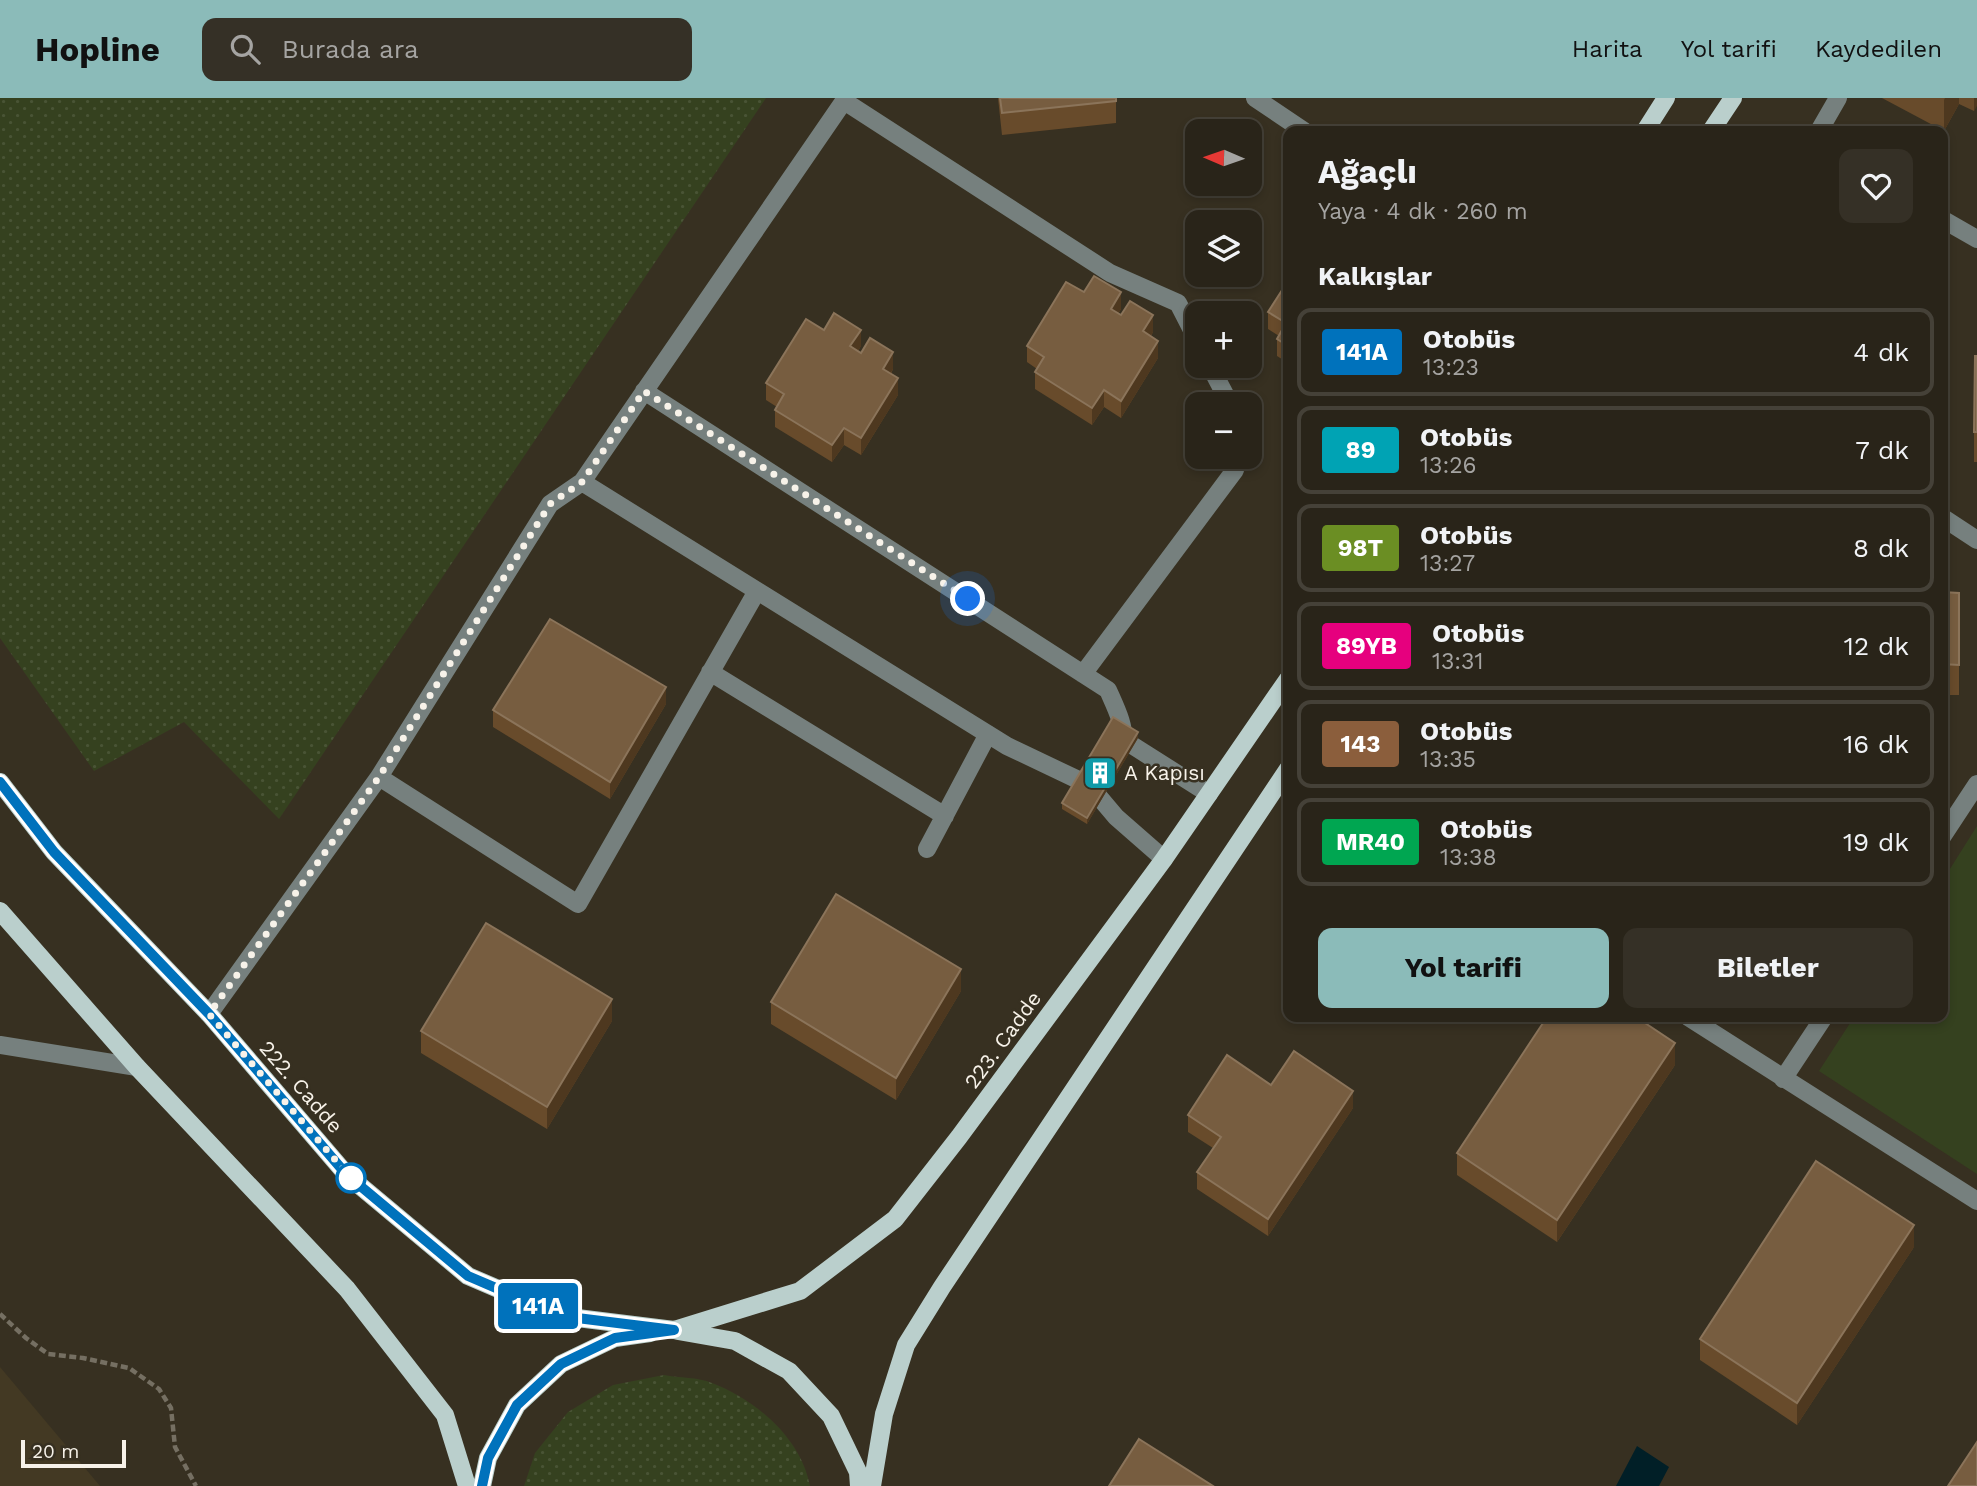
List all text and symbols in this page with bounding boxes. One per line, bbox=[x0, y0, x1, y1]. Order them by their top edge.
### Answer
search box bbox=[202, 18, 692, 81]
text: Hopline bbox=[35, 30, 160, 69]
icon: search bbox=[226, 30, 264, 68]
text: Burada ara bbox=[282, 34, 419, 64]
text: Harita bbox=[1572, 35, 1643, 63]
text: Yol tarifi bbox=[1681, 35, 1777, 63]
text: Kaydedilen bbox=[1815, 35, 1942, 63]
north arrow bbox=[1185, 119, 1262, 196]
map controls bbox=[1185, 119, 1262, 469]
button: heart bbox=[1839, 149, 1913, 223]
text: Ağaçlı bbox=[1318, 152, 1417, 191]
text: Yaya · 4 dk · 260 m bbox=[1318, 198, 1528, 225]
button: layers bbox=[1185, 210, 1262, 287]
text: Kalkışlar bbox=[1318, 261, 1432, 291]
button: + bbox=[1185, 301, 1262, 378]
text: Otobüs bbox=[1423, 324, 1515, 354]
text: 4 dk bbox=[1853, 337, 1909, 367]
text: 141A bbox=[1336, 338, 1388, 366]
text: 13:23 bbox=[1423, 354, 1479, 381]
button: − bbox=[1185, 392, 1262, 469]
text: Otobüs bbox=[1420, 422, 1512, 452]
text: 7 dk bbox=[1855, 435, 1909, 465]
text: 89 bbox=[1346, 436, 1375, 464]
text: 13:26 bbox=[1420, 452, 1477, 479]
text: Otobüs bbox=[1420, 520, 1512, 550]
text: 8 dk bbox=[1853, 533, 1909, 563]
text: 98T bbox=[1338, 534, 1383, 562]
text: 13:27 bbox=[1420, 550, 1475, 577]
your location bbox=[950, 581, 985, 616]
text: Otobüs bbox=[1432, 618, 1524, 648]
text: 12 dk bbox=[1844, 631, 1909, 661]
text: 89YB bbox=[1336, 632, 1397, 660]
text: 13:31 bbox=[1432, 648, 1483, 675]
text: Otobüs bbox=[1420, 716, 1512, 746]
text: 16 dk bbox=[1843, 729, 1909, 759]
text: 143 bbox=[1340, 730, 1381, 758]
text: 13:35 bbox=[1420, 746, 1476, 773]
building icon: A Kapısı bbox=[1081, 754, 1119, 792]
place label: A Kapısı bbox=[1124, 760, 1205, 785]
text: Otobüs bbox=[1440, 814, 1532, 844]
text: 19 dk bbox=[1843, 827, 1909, 857]
text: MR40 bbox=[1336, 828, 1405, 856]
text: 13:38 bbox=[1440, 844, 1497, 871]
button: Yol tarifi bbox=[1318, 928, 1609, 1008]
button: Biletler bbox=[1623, 928, 1913, 1008]
street label: 223. Cadde bbox=[959, 986, 1046, 1093]
street label: 222. Cadde bbox=[254, 1035, 348, 1138]
unlabelled marker bbox=[336, 1163, 366, 1193]
line badge: 141A bbox=[489, 1283, 587, 1329]
text: 141A bbox=[512, 1292, 564, 1320]
scale bar bbox=[21, 1437, 126, 1469]
text: 20 m bbox=[32, 1440, 79, 1463]

